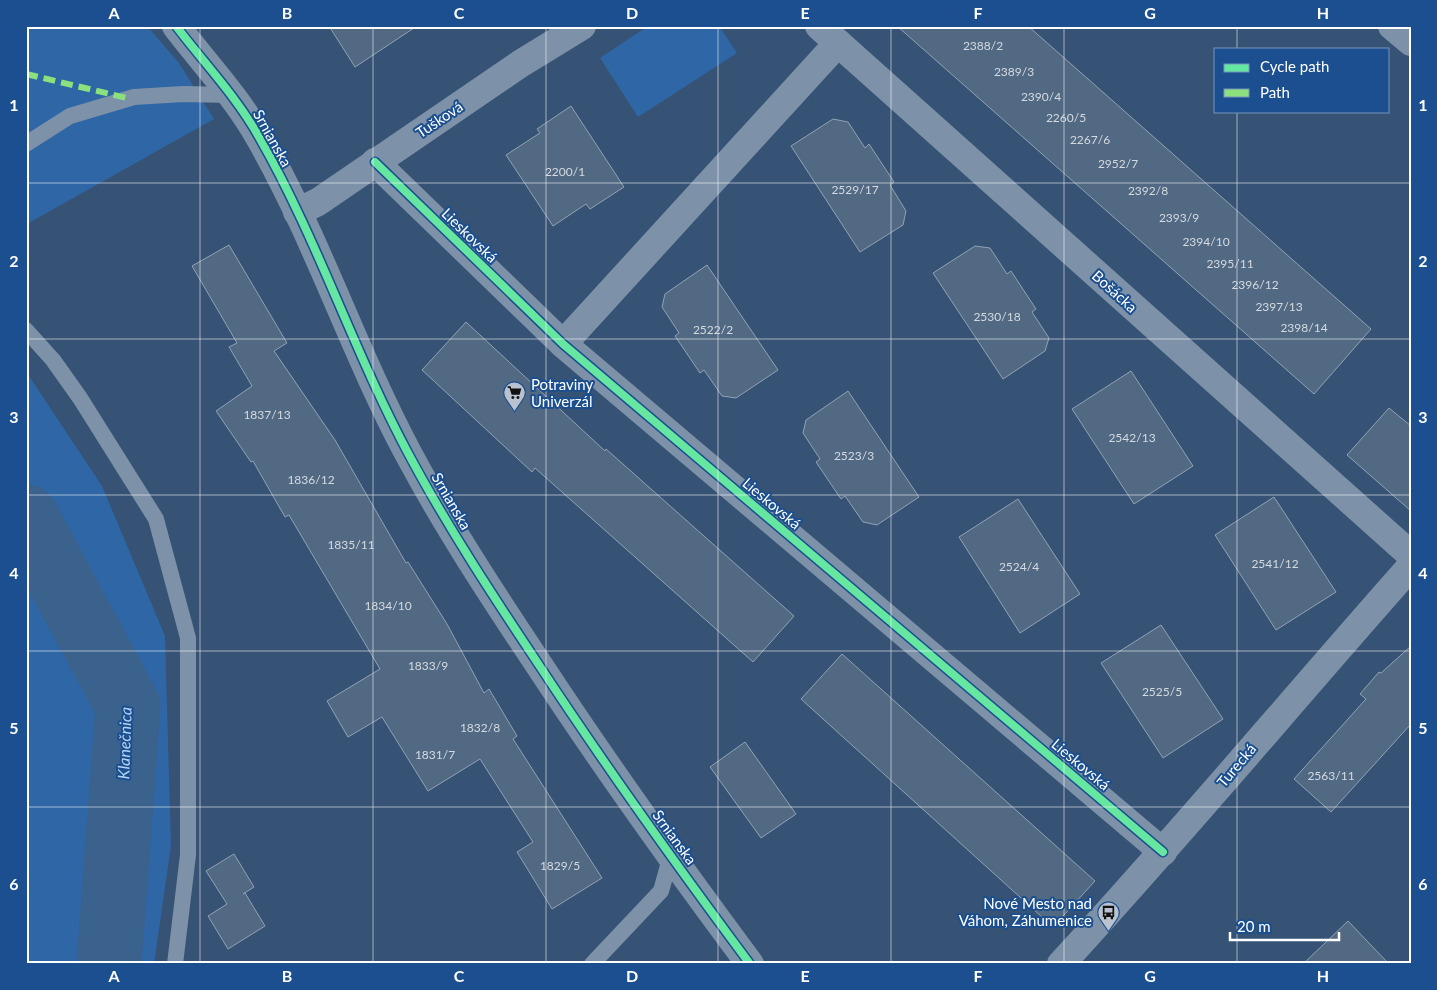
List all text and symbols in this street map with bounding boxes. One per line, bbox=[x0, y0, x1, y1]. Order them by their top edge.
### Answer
text: A bbox=[107, 3, 120, 22]
text: B bbox=[282, 3, 292, 22]
text: C bbox=[454, 3, 465, 22]
text: D bbox=[626, 3, 638, 22]
text: E bbox=[800, 3, 810, 22]
text: F bbox=[973, 3, 983, 22]
text: G bbox=[1144, 3, 1156, 22]
text: H bbox=[1317, 3, 1329, 22]
house number: 2388/2 bbox=[963, 38, 1003, 53]
legend bbox=[1214, 48, 1390, 112]
text: Cycle path bbox=[1260, 57, 1329, 75]
house number: 2389/3 bbox=[994, 64, 1034, 79]
text: Path bbox=[1260, 83, 1290, 101]
house number: 2390/4 bbox=[1021, 89, 1061, 104]
text: 1 bbox=[9, 95, 19, 114]
text: 1 bbox=[1418, 95, 1428, 114]
street label: Tušková bbox=[412, 97, 466, 141]
street label: Srnianska bbox=[250, 106, 296, 170]
house number: 2260/5 bbox=[1046, 110, 1086, 125]
house number: 2267/6 bbox=[1070, 132, 1110, 147]
house number: 2952/7 bbox=[1098, 156, 1138, 171]
house number: 2200/1 bbox=[545, 164, 585, 179]
house number: 2529/17 bbox=[831, 182, 879, 197]
house number: 2392/8 bbox=[1128, 183, 1168, 198]
street label: Lieskovská bbox=[438, 204, 502, 266]
house number: 2393/9 bbox=[1159, 210, 1199, 225]
house number: 2394/10 bbox=[1182, 234, 1230, 249]
text: 2 bbox=[9, 251, 19, 270]
text: 2 bbox=[1418, 251, 1428, 270]
house number: 2395/11 bbox=[1206, 256, 1254, 271]
street label: Bošácka bbox=[1089, 266, 1141, 316]
house number: 2396/12 bbox=[1231, 277, 1279, 292]
house number: 2397/13 bbox=[1255, 299, 1303, 314]
house number: 2530/18 bbox=[973, 309, 1021, 324]
house number: 2398/14 bbox=[1280, 320, 1328, 335]
house number: 2522/2 bbox=[693, 322, 733, 337]
place label: Potraviny Univerzál bbox=[531, 375, 594, 410]
supermarket icon: Potraviny Univerzál bbox=[503, 381, 527, 412]
text: 3 bbox=[9, 407, 19, 426]
house number: 1837/13 bbox=[243, 407, 291, 422]
text: 3 bbox=[1418, 407, 1428, 426]
house number: 2542/13 bbox=[1108, 430, 1156, 445]
house number: 2523/3 bbox=[834, 448, 874, 463]
street label: Srnianska bbox=[429, 469, 475, 533]
house number: 1836/12 bbox=[287, 472, 335, 487]
street label: Lieskovská bbox=[739, 473, 805, 533]
house number: 1835/11 bbox=[327, 537, 375, 552]
house number: 2541/12 bbox=[1251, 556, 1299, 571]
house number: 2524/4 bbox=[999, 559, 1039, 574]
text: 4 bbox=[9, 563, 19, 582]
text: 4 bbox=[1418, 563, 1428, 582]
house number: 1834/10 bbox=[364, 598, 412, 613]
house number: 1833/9 bbox=[408, 658, 448, 673]
house number: 2525/5 bbox=[1142, 684, 1182, 699]
water label: Klanečnica bbox=[113, 706, 135, 780]
text: 5 bbox=[9, 718, 19, 737]
text: 5 bbox=[1418, 718, 1428, 737]
house number: 1832/8 bbox=[460, 720, 500, 735]
street label: Lieskovská bbox=[1048, 734, 1114, 794]
street label: Turecká bbox=[1213, 740, 1259, 790]
house number: 1831/7 bbox=[415, 747, 455, 762]
house number: 2563/11 bbox=[1307, 768, 1355, 783]
street label: Srnianska bbox=[649, 806, 701, 868]
house number: 1829/5 bbox=[540, 858, 580, 873]
text: 6 bbox=[9, 874, 19, 893]
text: 6 bbox=[1418, 874, 1428, 893]
place label: Nové Mesto nad Váhom, Záhumenice bbox=[959, 894, 1092, 929]
bus stop icon: Nové Mesto nad Váhom, Záhumenice bbox=[1096, 900, 1120, 931]
scale bar bbox=[1230, 910, 1338, 942]
text: 20 m bbox=[1237, 917, 1271, 935]
text: A bbox=[107, 966, 120, 985]
text: B bbox=[282, 966, 292, 985]
text: C bbox=[454, 966, 465, 985]
text: D bbox=[626, 966, 638, 985]
text: E bbox=[800, 966, 810, 985]
text: F bbox=[973, 966, 983, 985]
text: G bbox=[1144, 966, 1156, 985]
text: H bbox=[1317, 966, 1329, 985]

